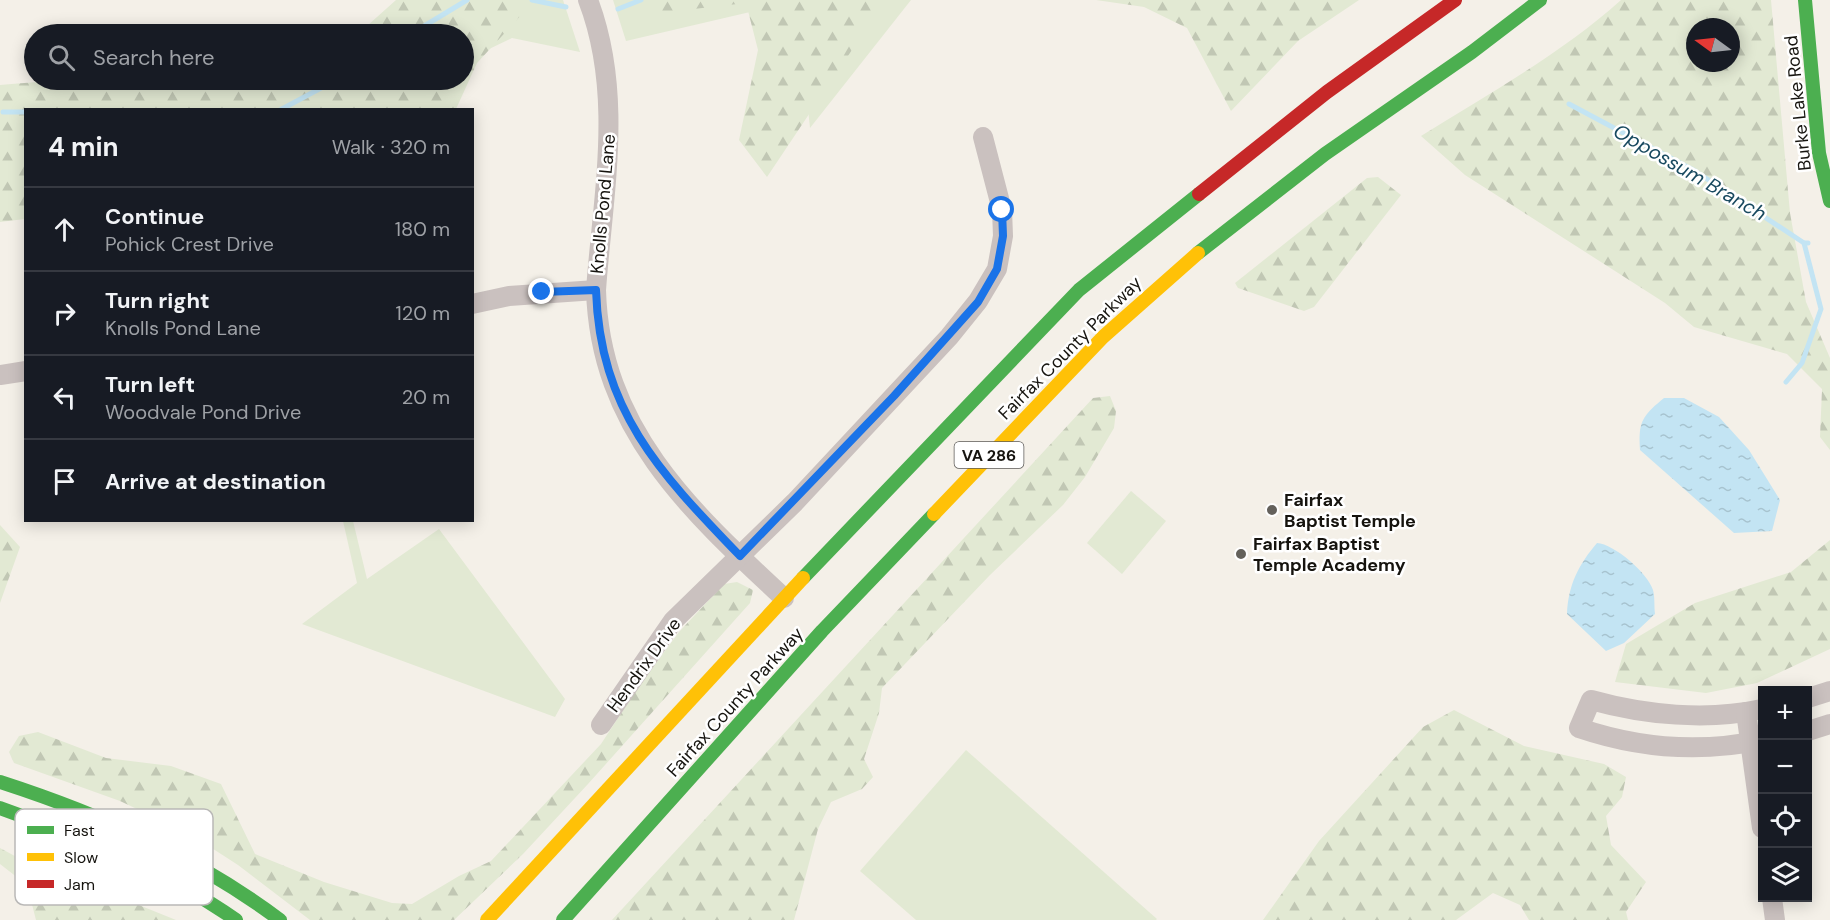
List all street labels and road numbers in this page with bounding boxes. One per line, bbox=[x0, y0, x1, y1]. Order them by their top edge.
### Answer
street label: Burke Lake Road bbox=[1779, 34, 1817, 172]
street label: Knolls Pond Lane bbox=[585, 133, 621, 275]
street label: Fairfax County Parkway bbox=[993, 271, 1147, 425]
road number: VA 286 bbox=[954, 442, 1024, 468]
street label: Hendrix Drive bbox=[602, 613, 686, 717]
street label: Fairfax County Parkway bbox=[661, 622, 809, 782]

